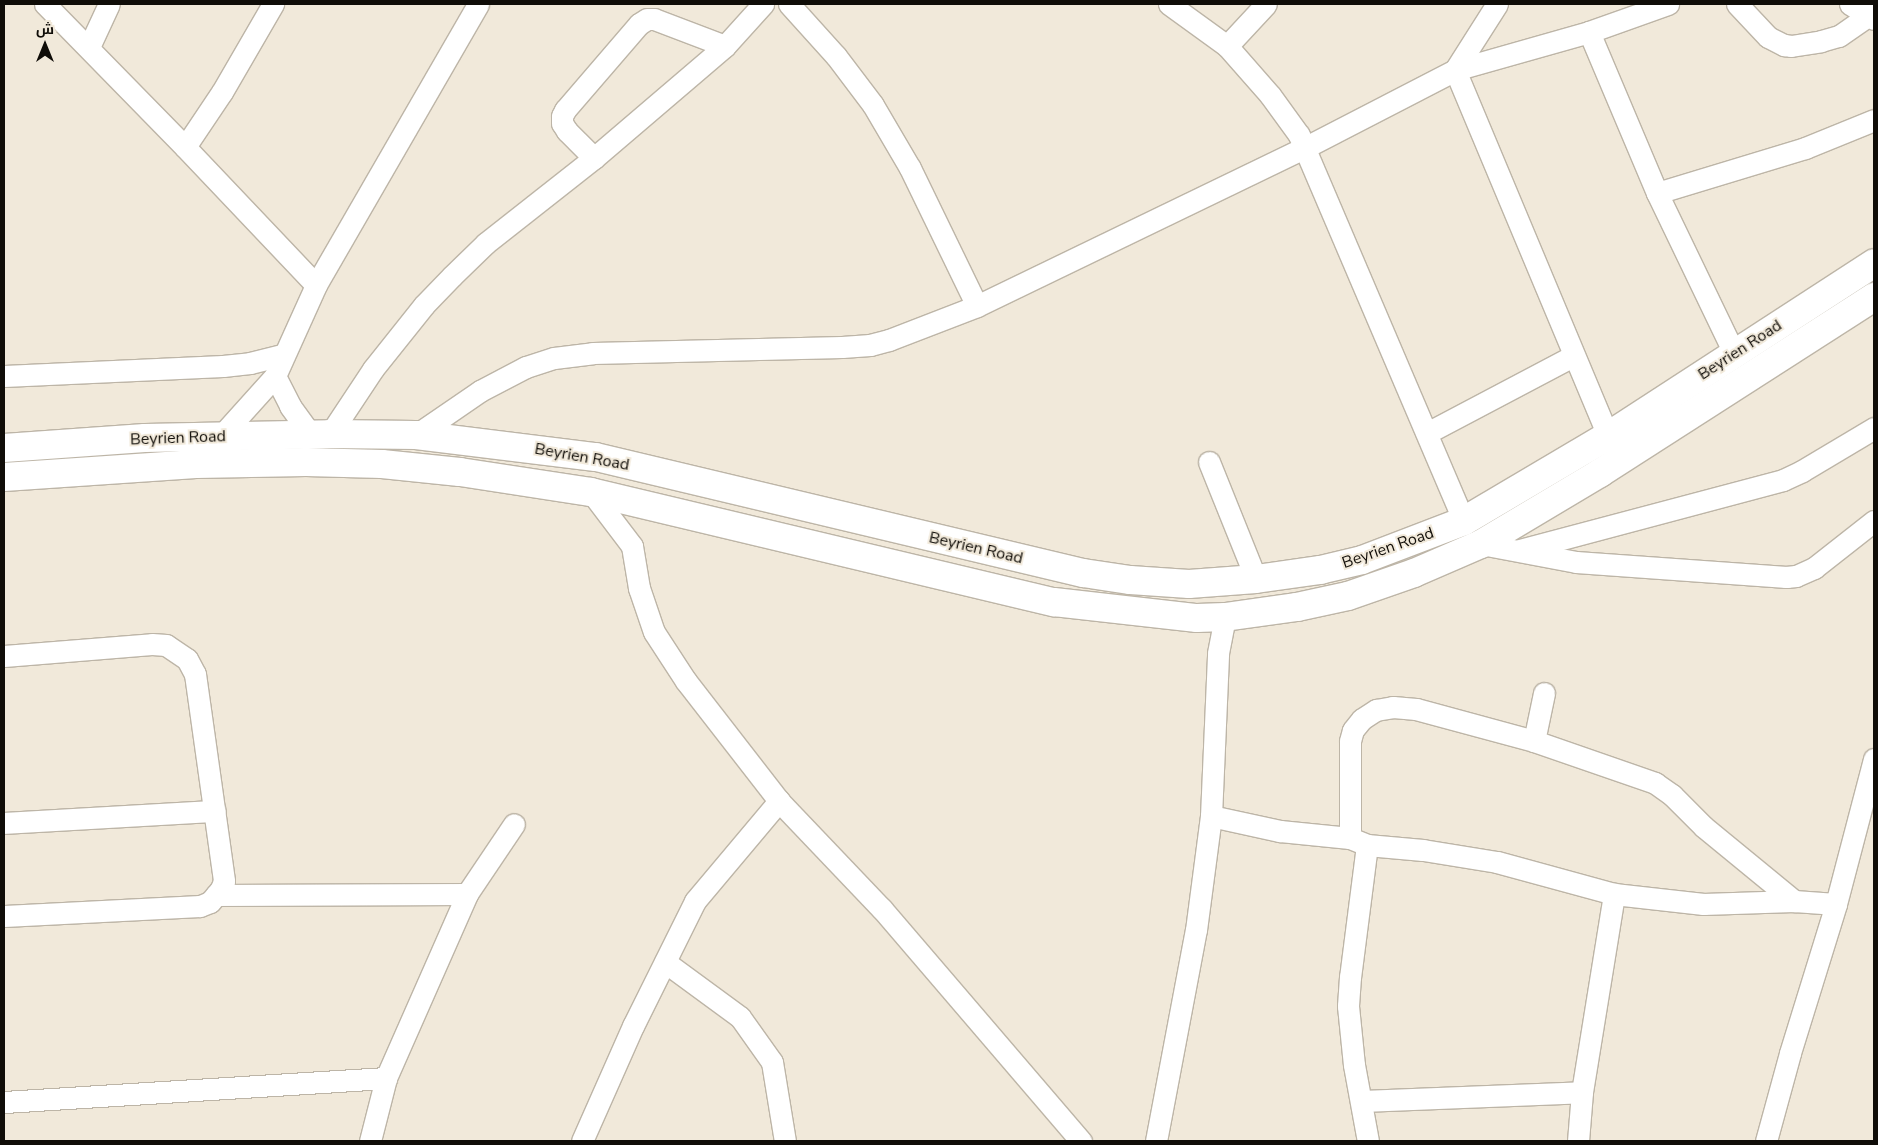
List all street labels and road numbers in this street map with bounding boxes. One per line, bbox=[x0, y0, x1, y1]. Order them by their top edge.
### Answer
street label: Beyrien Road bbox=[1695, 316, 1785, 384]
street label: Beyrien Road bbox=[130, 427, 226, 449]
street label: Beyrien Road bbox=[533, 439, 631, 475]
street label: Beyrien Road bbox=[1340, 523, 1436, 573]
street label: Beyrien Road bbox=[927, 528, 1025, 568]

